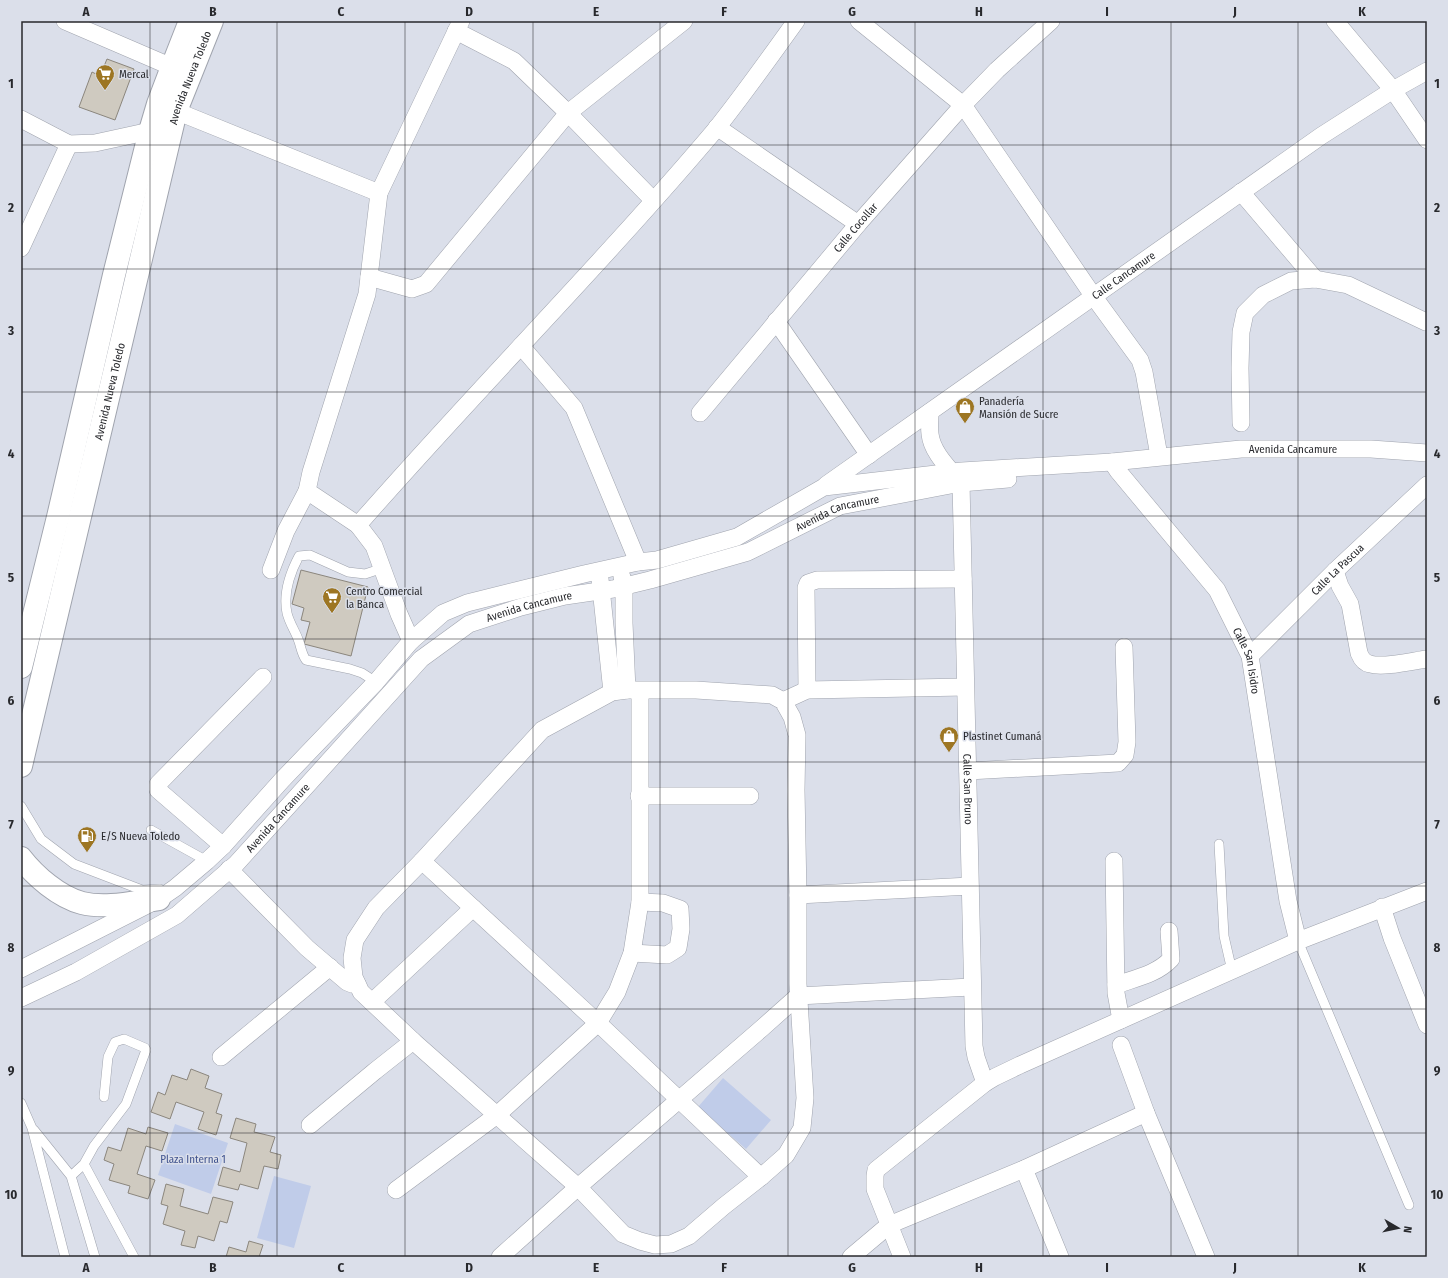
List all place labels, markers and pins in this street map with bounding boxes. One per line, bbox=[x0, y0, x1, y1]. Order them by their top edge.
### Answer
supermarket icon: Mercal bbox=[94, 63, 116, 91]
place label: Mercal bbox=[119, 68, 149, 81]
place label: Panadería Mansión de Sucre bbox=[979, 395, 1058, 421]
shop icon: Panadería Mansión de Sucre bbox=[954, 396, 976, 424]
place label: Centro Comercial la Banca bbox=[346, 585, 422, 611]
supermarket icon: Centro Comercial la Banca bbox=[321, 586, 343, 614]
shop icon: Plastinet Cumaná bbox=[938, 725, 960, 753]
place label: Plastinet Cumaná bbox=[963, 730, 1041, 743]
fuel station icon: E/S Nueva Toledo bbox=[76, 825, 98, 853]
place label: E/S Nueva Toledo bbox=[101, 830, 180, 843]

